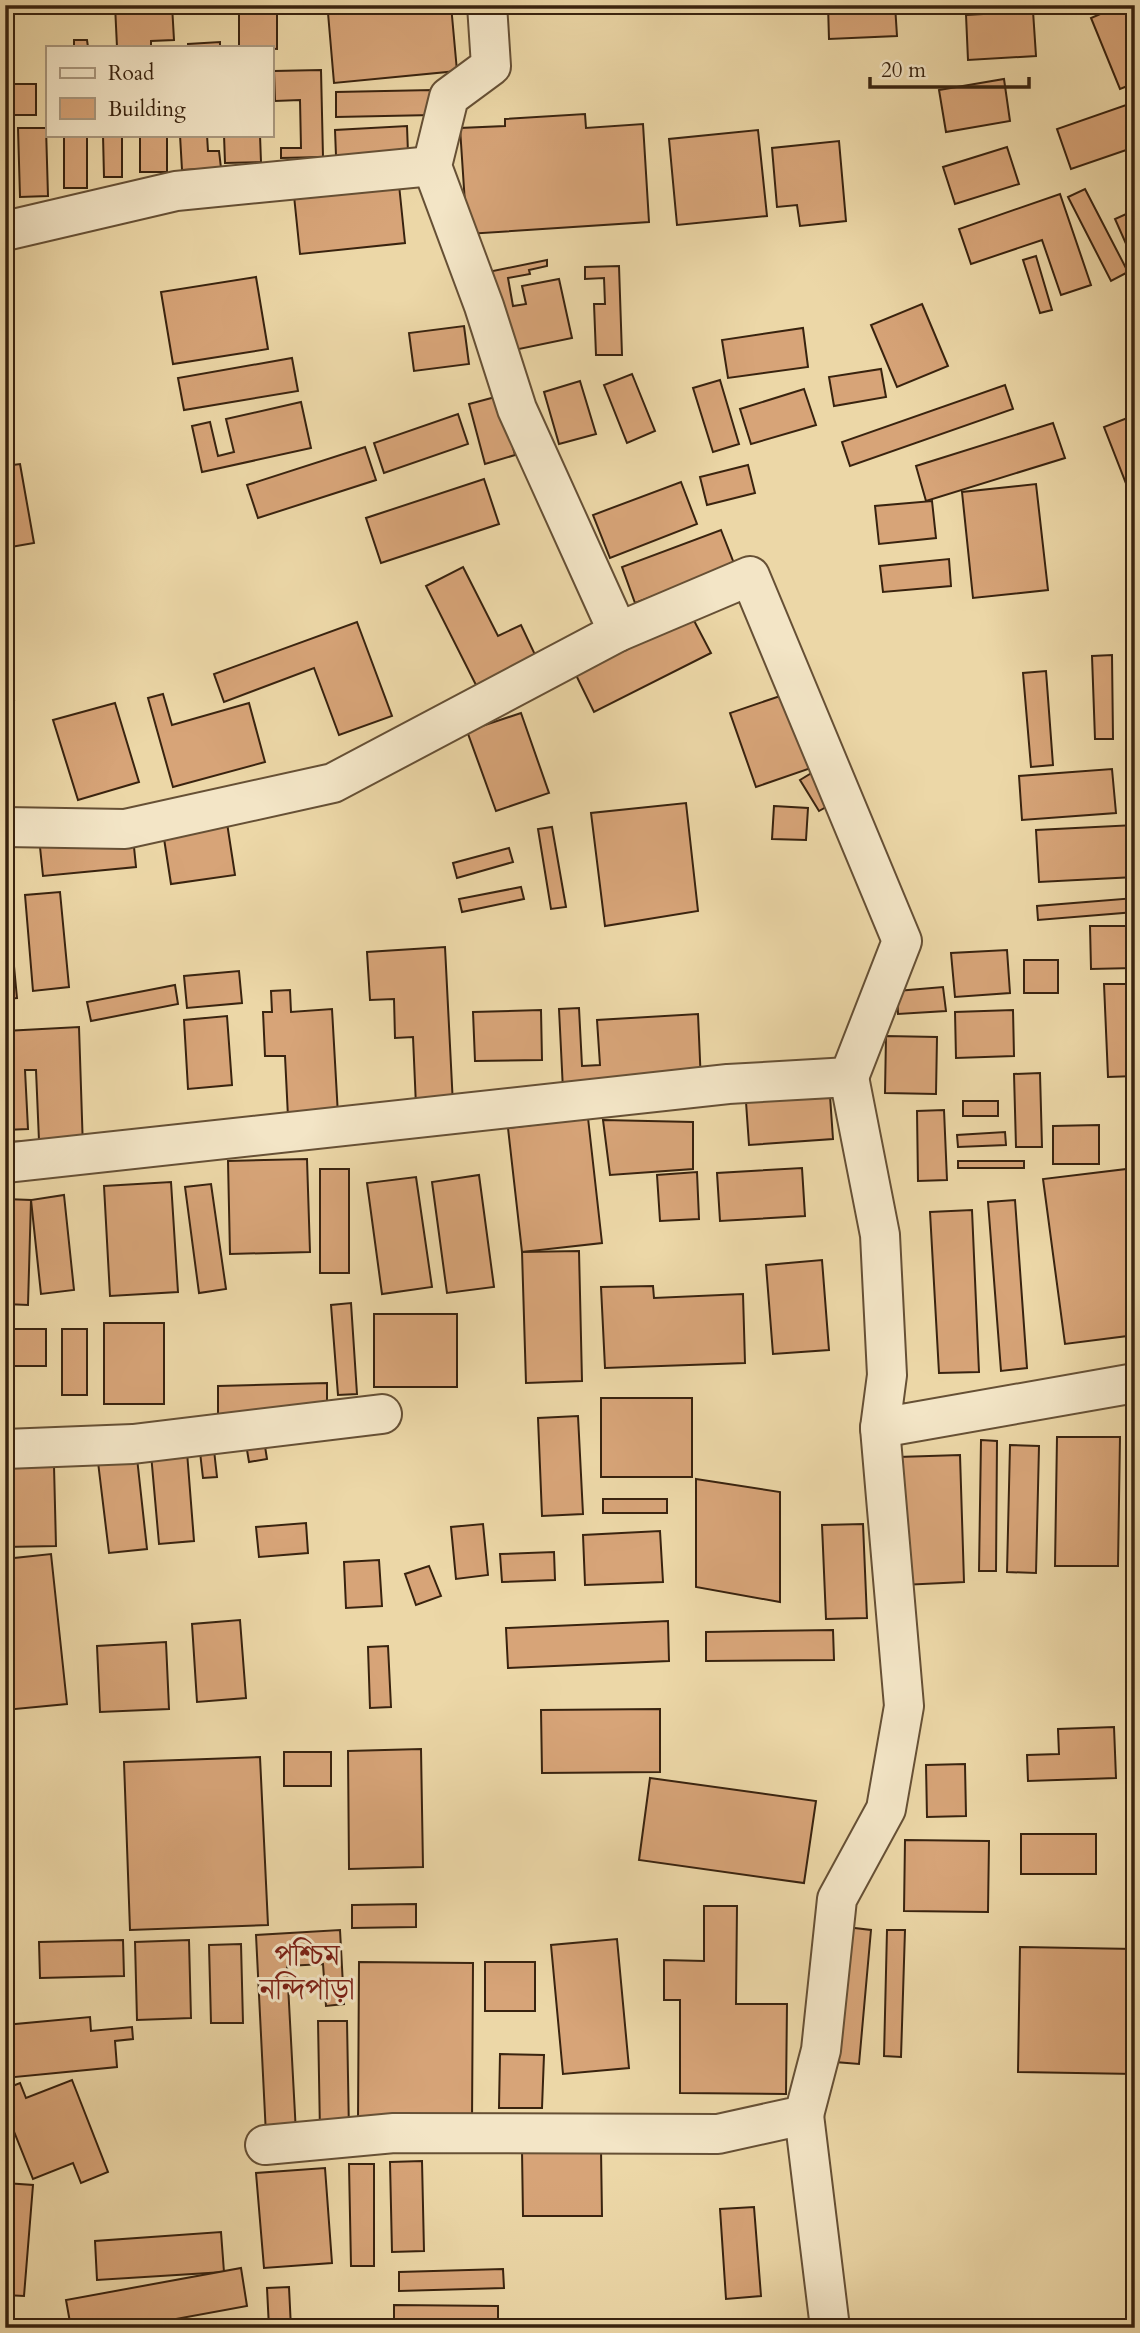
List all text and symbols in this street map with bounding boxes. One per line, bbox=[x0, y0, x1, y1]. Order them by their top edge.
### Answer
legend bbox=[46, 46, 273, 136]
scale bar bbox=[870, 46, 1030, 90]
text: 20 m bbox=[881, 56, 926, 85]
text: Road bbox=[108, 59, 154, 88]
text: Building bbox=[108, 95, 186, 124]
district label: পশ্চিম নন্দিপাড়া bbox=[258, 1935, 355, 2010]

